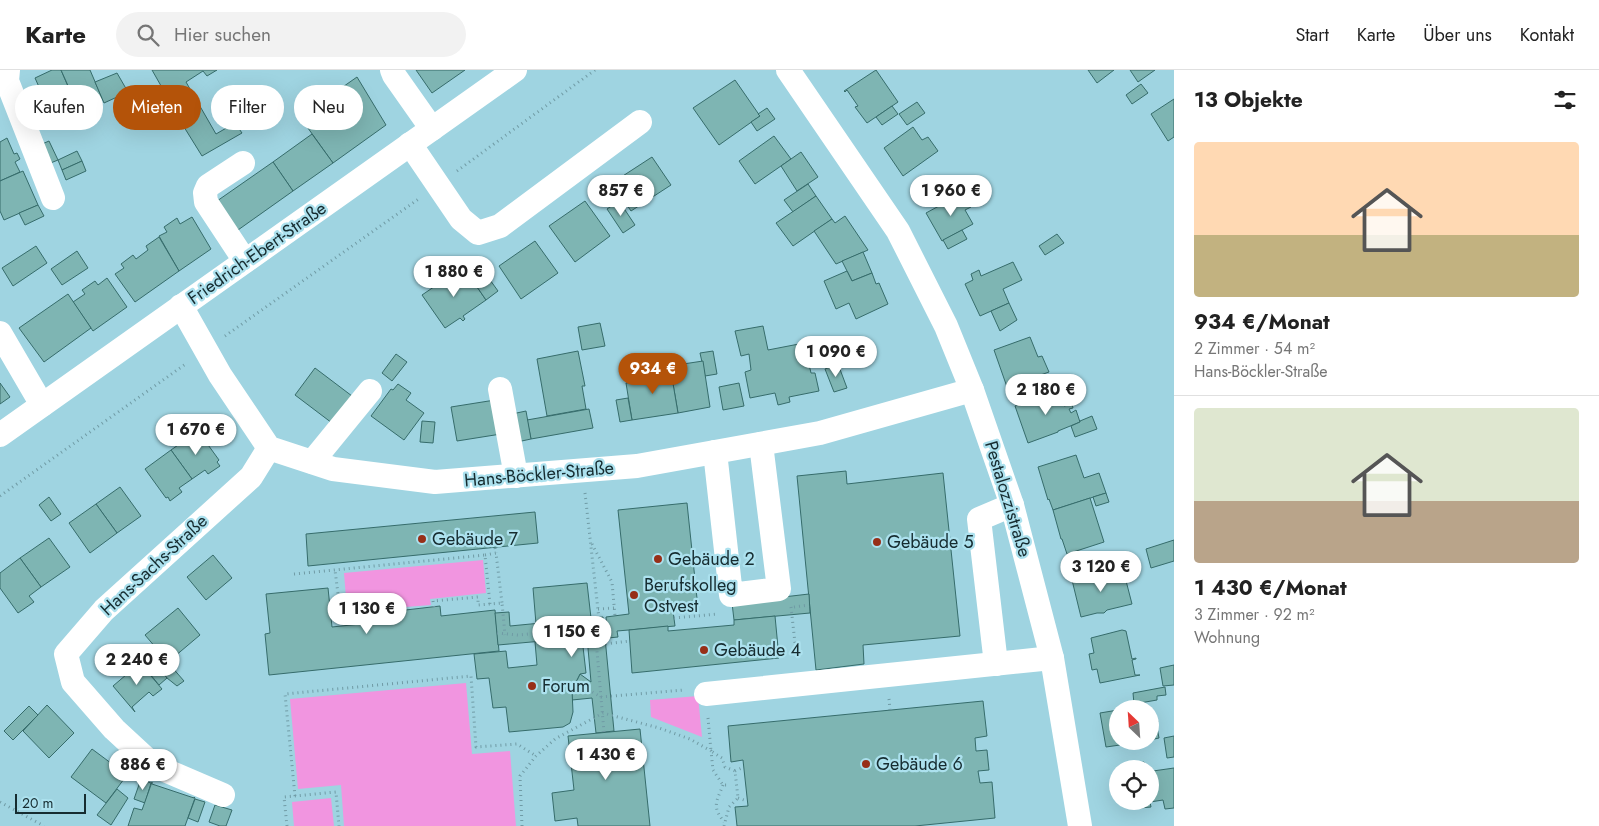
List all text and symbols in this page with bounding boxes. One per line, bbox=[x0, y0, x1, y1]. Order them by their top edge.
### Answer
search box bbox=[116, 12, 466, 57]
text: Karte bbox=[25, 17, 86, 52]
icon: search bbox=[134, 21, 162, 49]
text: Hier suchen bbox=[174, 21, 271, 48]
text: Start bbox=[1295, 22, 1329, 48]
text: Karte bbox=[1357, 22, 1395, 48]
text: Über uns bbox=[1423, 22, 1492, 48]
text: Kontakt bbox=[1520, 22, 1574, 48]
chip: Kaufen bbox=[15, 85, 103, 130]
chip: Mieten bbox=[113, 85, 201, 130]
chip: Filter bbox=[211, 85, 284, 130]
chip: Neu bbox=[294, 85, 363, 130]
text: 13 Objekte bbox=[1194, 85, 1303, 115]
icon: filters bbox=[1551, 86, 1579, 114]
pin: 857 € bbox=[586, 174, 656, 217]
pin: 1 960 € bbox=[905, 174, 997, 217]
icon: home bbox=[1342, 175, 1432, 265]
text: 857 € bbox=[598, 179, 644, 202]
text: 1 960 € bbox=[921, 179, 981, 202]
street label: Friedrich-Ebert-Straße bbox=[182, 195, 332, 311]
pin: 1 880 € bbox=[408, 256, 500, 298]
text: 1 880 € bbox=[425, 260, 483, 283]
text: 934 €/Monat bbox=[1194, 307, 1330, 337]
pin: 1 090 € bbox=[790, 336, 882, 378]
text: 2 Zimmer · 54 m² bbox=[1194, 337, 1315, 360]
text: 1 090 € bbox=[806, 340, 866, 363]
pin: 934 € bbox=[618, 352, 688, 395]
text: 934 € bbox=[629, 357, 677, 380]
text: Hans-Böckler-Straße bbox=[1194, 360, 1328, 383]
pin: 2 180 € bbox=[1000, 374, 1092, 416]
text: 2 180 € bbox=[1016, 378, 1076, 401]
pin: 1 670 € bbox=[150, 414, 242, 456]
text: 1 670 € bbox=[166, 418, 226, 441]
street label: Pestalozzistraße bbox=[978, 438, 1038, 560]
icon: home bbox=[1342, 440, 1432, 530]
street label: Hans-Böckler-Straße bbox=[463, 455, 615, 493]
street label: Hans-Sachs-Straße bbox=[95, 508, 213, 622]
place label: Gebäude 7 bbox=[432, 526, 519, 552]
place label: Gebäude 5 bbox=[887, 529, 974, 555]
marker: Gebäude 7 bbox=[416, 533, 428, 545]
marker: Gebäude 5 bbox=[871, 536, 883, 548]
place label: Gebäude 2 bbox=[668, 546, 755, 572]
pin: 3 120 € bbox=[1055, 550, 1147, 593]
marker: Gebäude 2 bbox=[652, 553, 664, 565]
text: 3 120 € bbox=[1071, 555, 1131, 578]
place label: Berufskolleg Ostvest bbox=[644, 572, 737, 619]
text: 1 430 €/Monat bbox=[1194, 573, 1347, 603]
marker: Berufskolleg Ostvest bbox=[628, 589, 640, 601]
pin: 1 130 € bbox=[321, 592, 413, 635]
text: 1 130 € bbox=[339, 597, 395, 620]
text: 3 Zimmer · 92 m² bbox=[1194, 603, 1315, 626]
pin: 1 150 € bbox=[526, 616, 618, 658]
text: 1 150 € bbox=[543, 620, 601, 643]
text: Wohnung bbox=[1194, 626, 1260, 649]
place label: Gebäude 4 bbox=[714, 637, 801, 663]
pin: 2 240 € bbox=[91, 644, 183, 686]
marker: Gebäude 4 bbox=[698, 644, 710, 656]
text: 2 240 € bbox=[106, 648, 168, 671]
place label: Forum bbox=[542, 673, 590, 699]
marker: Forum bbox=[526, 680, 538, 692]
north arrow bbox=[1109, 700, 1159, 750]
map controls bbox=[1109, 700, 1159, 810]
pin: 1 430 € bbox=[560, 738, 652, 781]
text: 1 430 € bbox=[576, 743, 636, 766]
pin: 886 € bbox=[108, 748, 178, 791]
place label: Gebäude 6 bbox=[876, 751, 963, 777]
text: 886 € bbox=[120, 753, 166, 776]
marker: Gebäude 6 bbox=[860, 758, 872, 770]
button: locate bbox=[1109, 760, 1159, 810]
scale bar bbox=[15, 791, 86, 814]
text: 20 m bbox=[22, 793, 54, 813]

